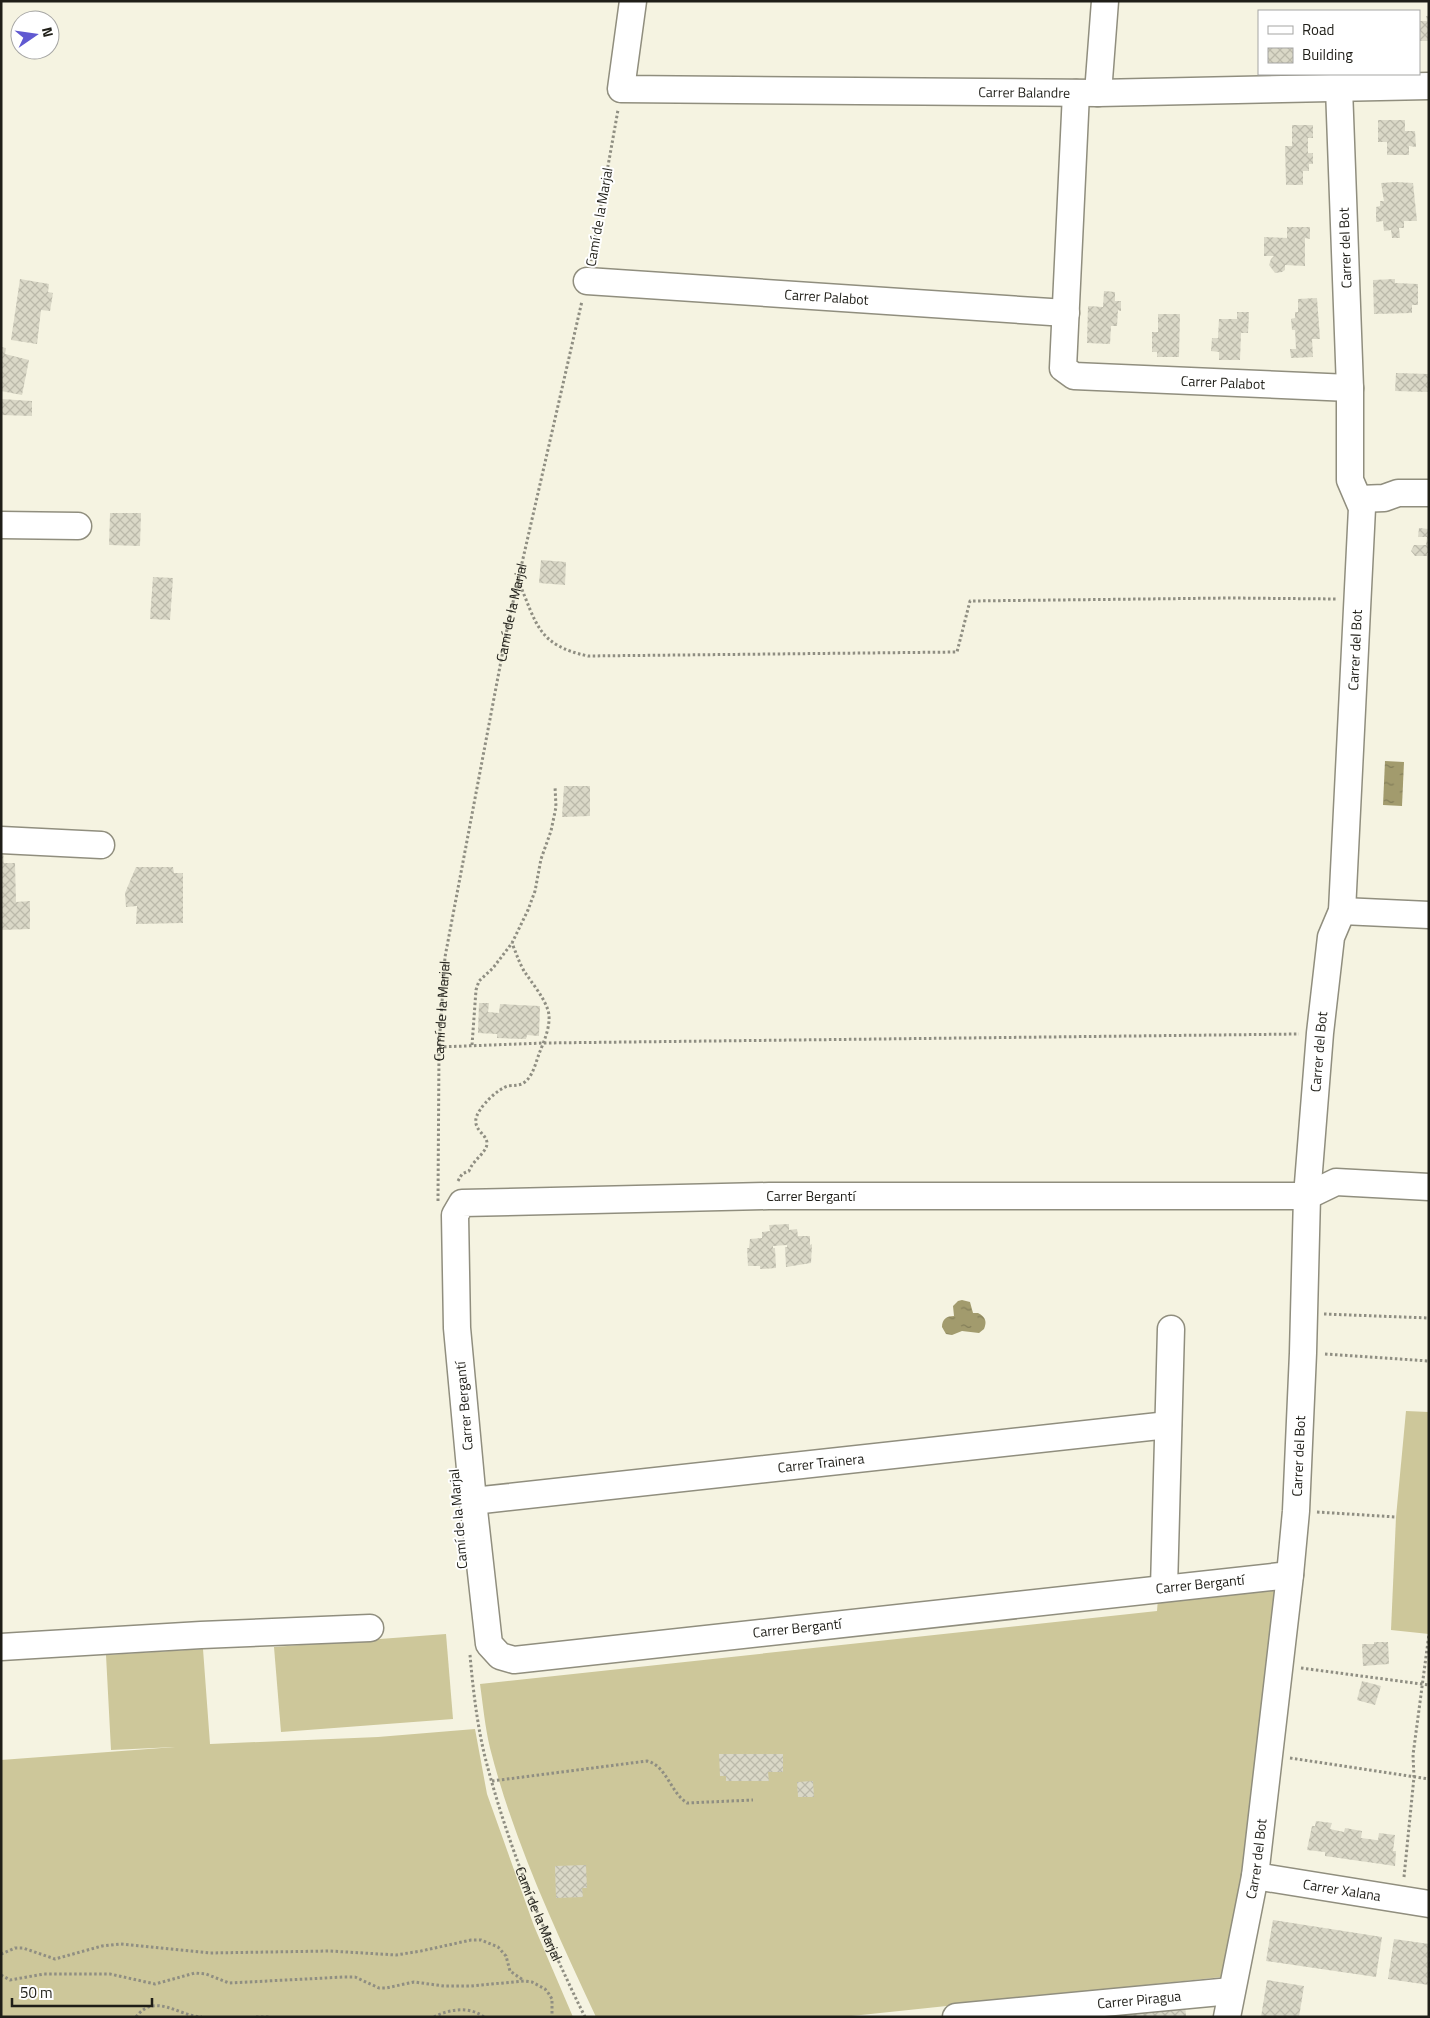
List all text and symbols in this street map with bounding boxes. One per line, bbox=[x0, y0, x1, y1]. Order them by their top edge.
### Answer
north arrow bbox=[10, 10, 60, 60]
legend bbox=[1258, 10, 1420, 75]
text: Road bbox=[1302, 18, 1334, 41]
text: N bbox=[37, 25, 59, 39]
text: Building bbox=[1302, 43, 1353, 66]
street label: Carrer Balandre bbox=[978, 81, 1070, 103]
street label: Camí de la Marjal bbox=[579, 166, 618, 268]
street label: Carrer del Bot bbox=[1333, 207, 1356, 289]
street label: Carrer Palabot bbox=[784, 283, 869, 310]
street label: Carrer Palabot bbox=[1180, 370, 1266, 394]
street label: Camí de la Marjal bbox=[490, 561, 532, 664]
street label: Carrer del Bot bbox=[1342, 609, 1367, 691]
street label: Camí de la Marjal bbox=[428, 960, 455, 1061]
street label: Carrer del Bot bbox=[1304, 1010, 1332, 1093]
street label: Carrer Bergantí bbox=[766, 1185, 857, 1206]
street label: Carrer Bergantí bbox=[449, 1360, 478, 1451]
street label: Carrer del Bot bbox=[1286, 1415, 1310, 1497]
street label: Carrer Trainera bbox=[777, 1447, 865, 1478]
street label: Camí de la Marjal bbox=[443, 1468, 472, 1570]
street label: Carrer Bergantí bbox=[1154, 1568, 1246, 1599]
street label: Carrer Bergantí bbox=[751, 1612, 843, 1643]
street label: Carrer del Bot bbox=[1240, 1817, 1272, 1901]
street label: Camí de la Marjal bbox=[510, 1863, 568, 1964]
street label: Carrer Xalana bbox=[1301, 1873, 1383, 1906]
scale bar bbox=[12, 1976, 152, 2008]
text: 50 m bbox=[20, 1981, 53, 2004]
street label: Carrer Piragua bbox=[1096, 1985, 1182, 2014]

